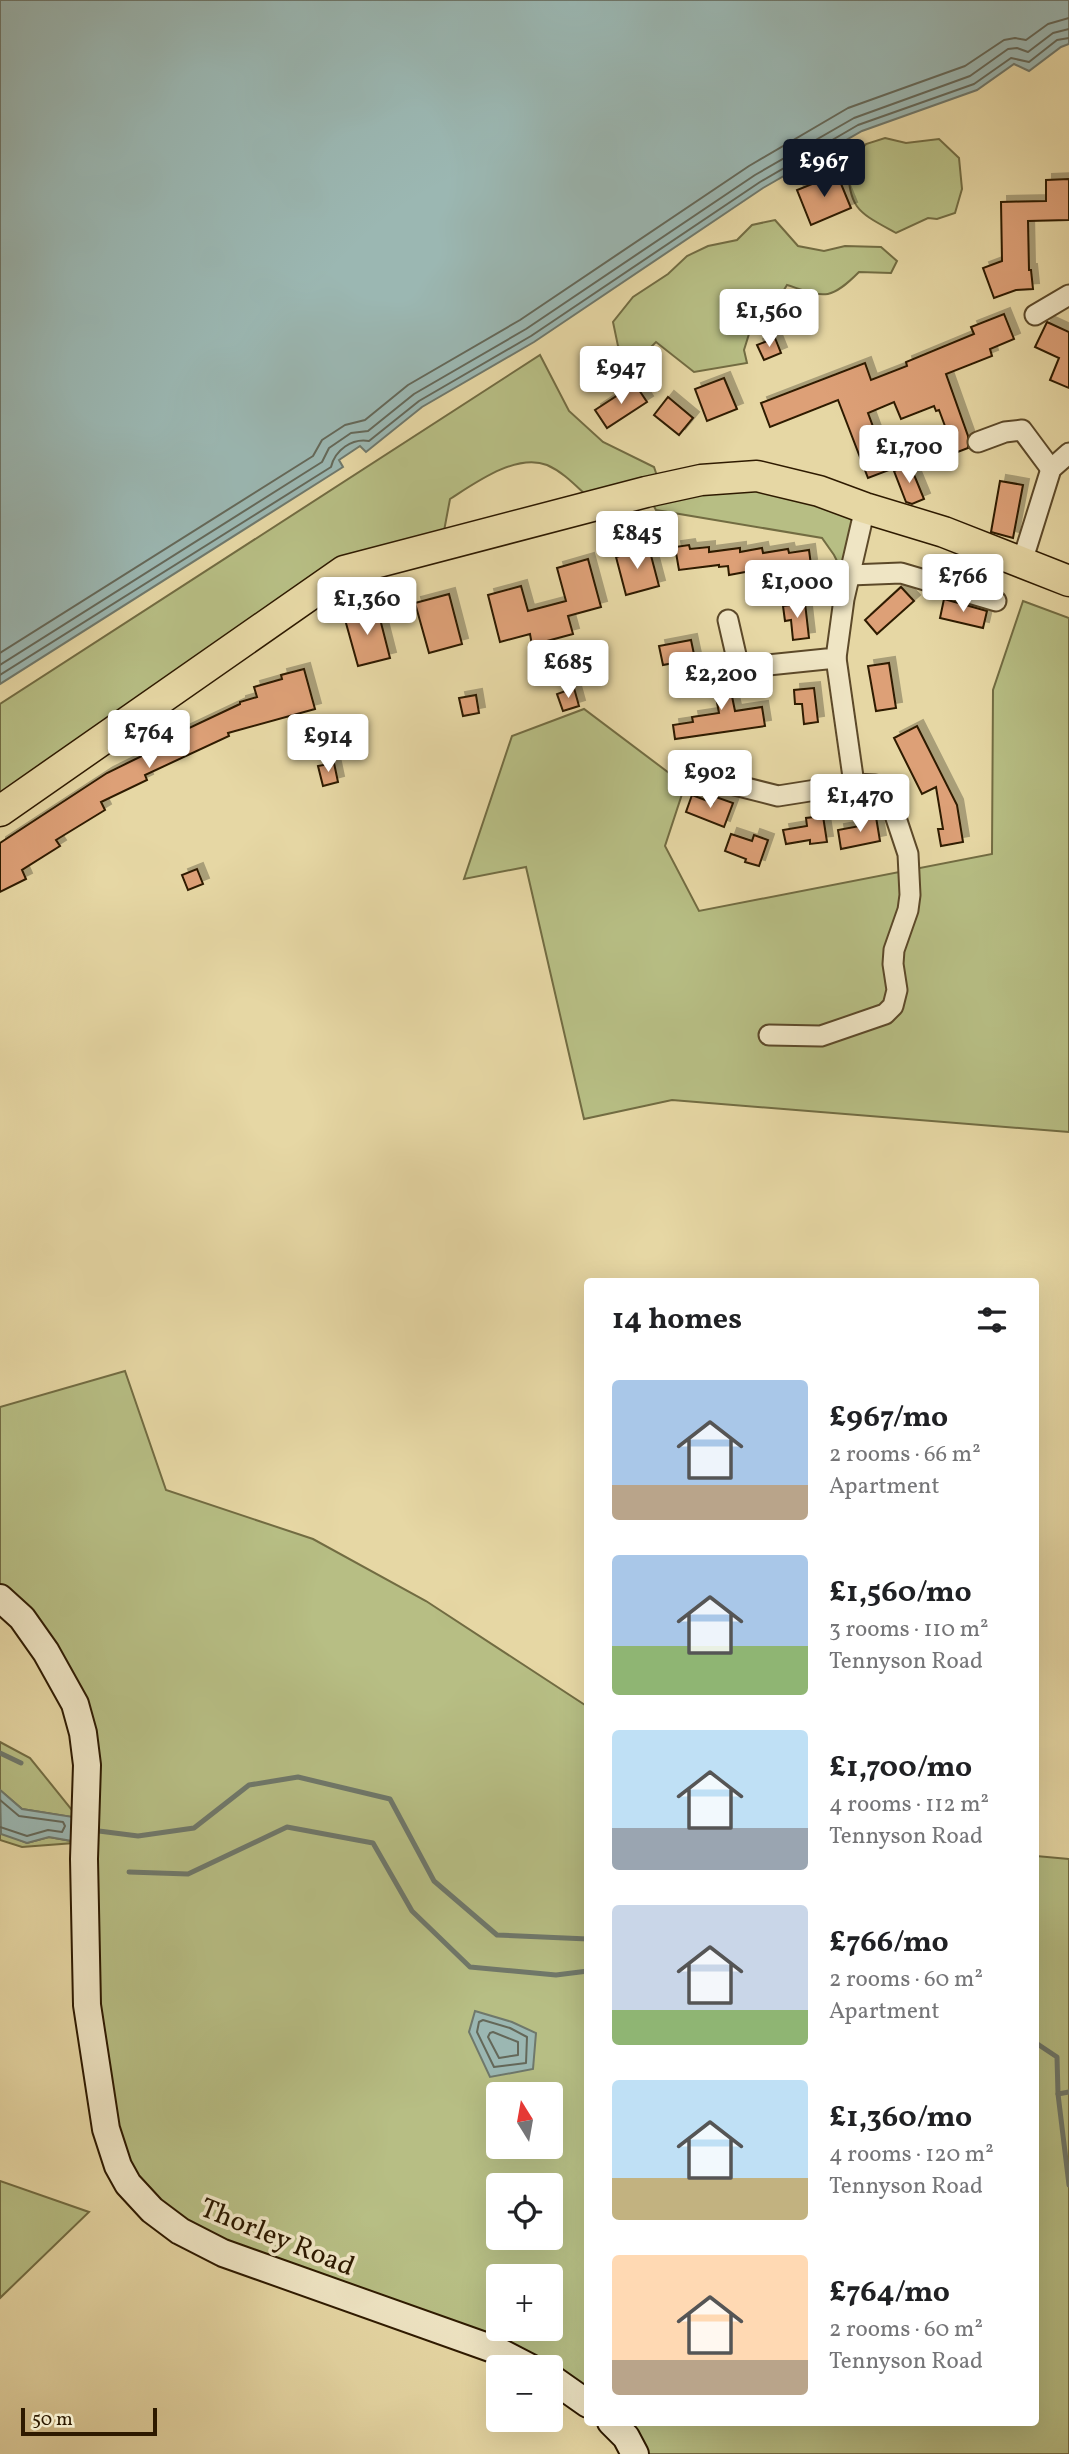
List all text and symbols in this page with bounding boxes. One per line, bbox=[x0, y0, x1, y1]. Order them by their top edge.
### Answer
pin: £967 bbox=[783, 140, 865, 199]
text: £967 bbox=[799, 146, 849, 178]
pin: £1,560 bbox=[712, 290, 826, 349]
text: £1,560 bbox=[736, 296, 802, 328]
pin: £947 bbox=[580, 346, 662, 406]
text: £947 bbox=[596, 353, 646, 385]
pin: £1,700 bbox=[852, 426, 966, 485]
text: £1,700 bbox=[875, 432, 943, 464]
pin: £845 bbox=[596, 512, 678, 571]
text: £845 bbox=[612, 518, 662, 550]
pin: £766 bbox=[922, 554, 1004, 614]
pin: £1,000 bbox=[740, 560, 854, 620]
text: £766 bbox=[938, 561, 988, 593]
text: £1,000 bbox=[761, 567, 833, 599]
pin: £1,360 bbox=[310, 578, 424, 637]
text: £1,360 bbox=[333, 584, 401, 616]
pin: £685 bbox=[527, 640, 609, 700]
text: £685 bbox=[543, 647, 593, 679]
pin: £2,200 bbox=[664, 652, 778, 712]
text: £2,200 bbox=[685, 659, 757, 691]
pin: £764 bbox=[108, 710, 190, 770]
pin: £914 bbox=[287, 714, 369, 774]
text: £764 bbox=[124, 717, 174, 749]
text: £914 bbox=[303, 721, 353, 753]
pin: £902 bbox=[669, 750, 751, 810]
text: £902 bbox=[684, 757, 736, 789]
pin: £1,470 bbox=[803, 774, 917, 834]
text: £1,470 bbox=[826, 781, 894, 813]
text: 14 homes bbox=[612, 1299, 742, 1341]
icon: filters bbox=[973, 1301, 1011, 1339]
text: £967/mo bbox=[829, 1397, 948, 1439]
icon: home bbox=[668, 1408, 752, 1492]
text: 2 rooms · 66 m² bbox=[829, 1439, 981, 1471]
text: Apartment bbox=[829, 1471, 940, 1503]
text: £1,560/mo bbox=[829, 1572, 972, 1614]
icon: home bbox=[668, 1583, 752, 1667]
text: 3 rooms · 110 m² bbox=[829, 1614, 989, 1646]
text: Tennyson Road bbox=[829, 1646, 983, 1678]
text: £1,700/mo bbox=[829, 1747, 972, 1789]
icon: home bbox=[668, 1758, 752, 1842]
text: 4 rooms · 112 m² bbox=[829, 1789, 989, 1821]
text: Tennyson Road bbox=[829, 1821, 983, 1853]
text: £766/mo bbox=[829, 1922, 949, 1964]
icon: home bbox=[668, 1933, 752, 2017]
text: 2 rooms · 60 m² bbox=[829, 1964, 983, 1996]
text: Apartment bbox=[829, 1996, 940, 2028]
north arrow bbox=[486, 2082, 564, 2160]
map controls bbox=[486, 2082, 563, 2432]
text: £1,360/mo bbox=[829, 2097, 972, 2139]
icon: home bbox=[668, 2108, 752, 2192]
text: 4 rooms · 120 m² bbox=[829, 2139, 994, 2171]
text: Tennyson Road bbox=[829, 2171, 983, 2203]
button: locate bbox=[486, 2173, 563, 2250]
street label: Thorley Road bbox=[194, 2190, 360, 2287]
button: + bbox=[486, 2264, 563, 2341]
text: £764/mo bbox=[829, 2272, 950, 2314]
icon: home bbox=[668, 2283, 752, 2367]
text: 2 rooms · 60 m² bbox=[829, 2314, 983, 2346]
text: Tennyson Road bbox=[829, 2346, 983, 2378]
button: − bbox=[486, 2355, 563, 2432]
scale bar bbox=[21, 2405, 158, 2437]
text: 50 m bbox=[32, 2407, 73, 2433]

